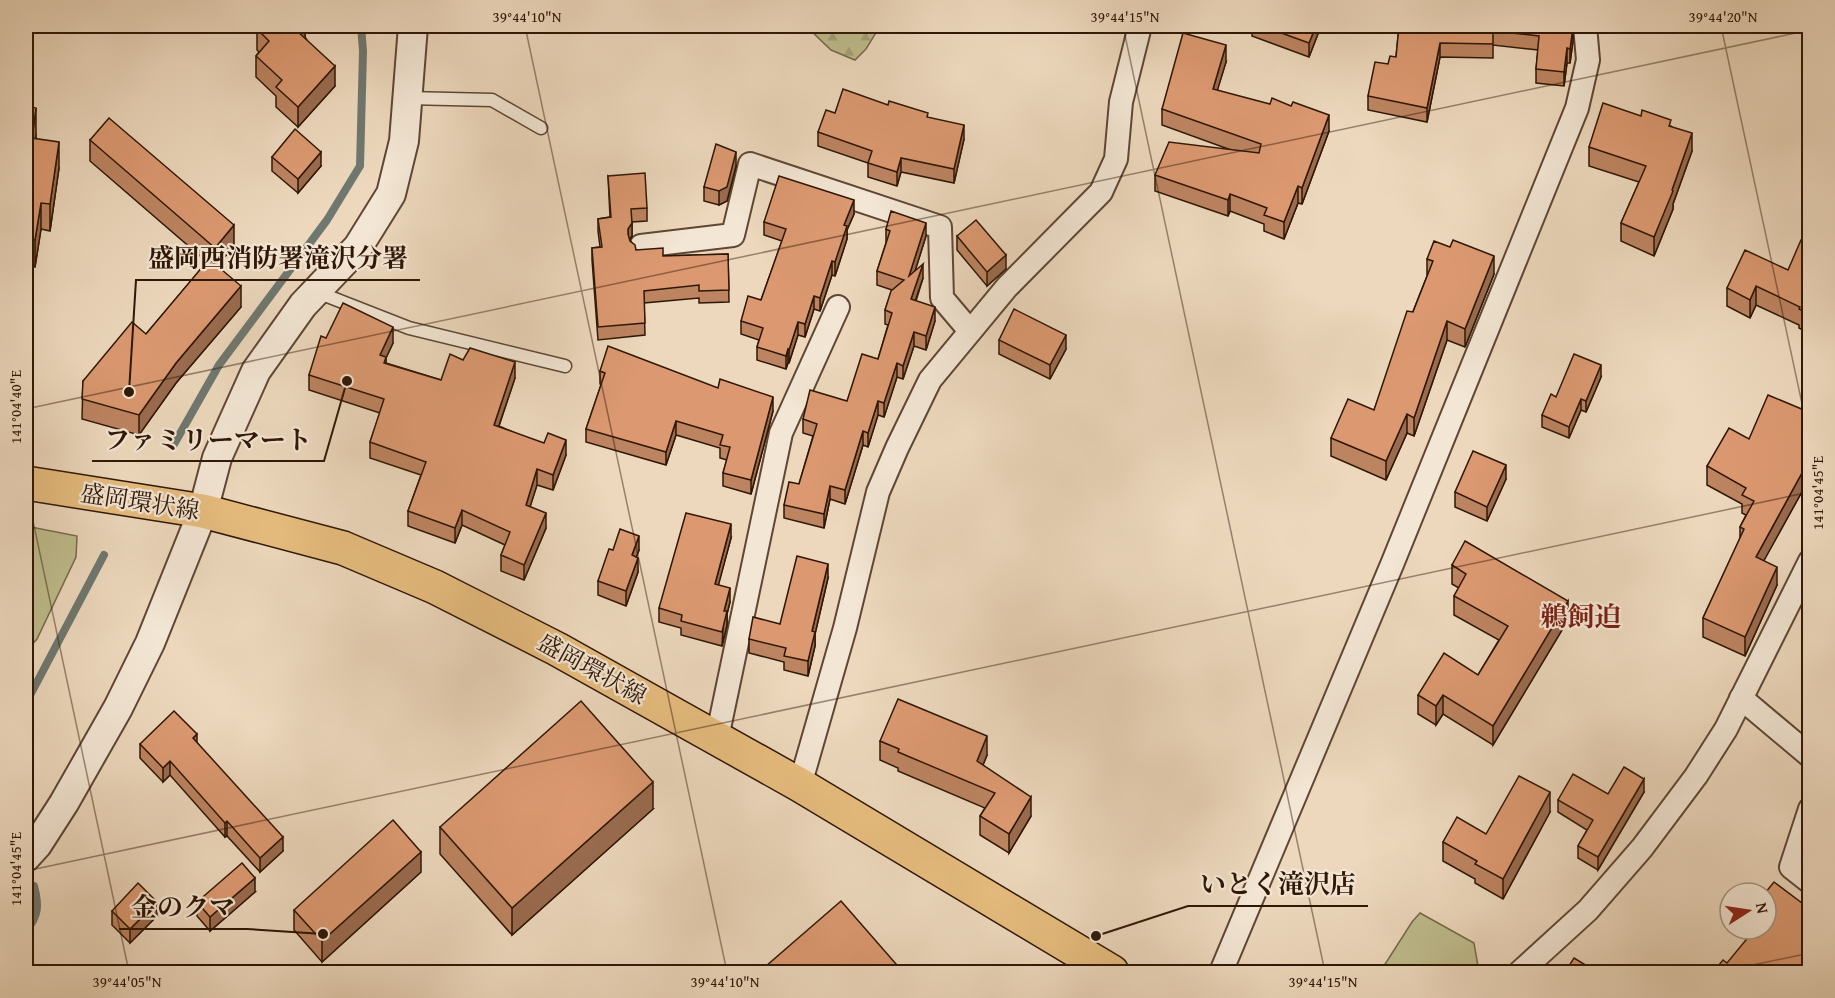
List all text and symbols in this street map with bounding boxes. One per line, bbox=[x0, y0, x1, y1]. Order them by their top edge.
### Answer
text: 39°44'10"N bbox=[493, 6, 562, 27]
text: 39°44'15"N bbox=[1091, 6, 1160, 27]
text: 39°44'20"N bbox=[1689, 6, 1758, 27]
callout: 盛岡西消防署滝沢分署 bbox=[136, 236, 420, 280]
text: 盛岡西消防署滝沢分署 bbox=[148, 238, 408, 277]
text: 141°04'40"E bbox=[5, 370, 26, 444]
callout: ファミリーマート bbox=[92, 417, 324, 461]
text: ファミリーマート bbox=[104, 420, 312, 459]
text: 141°04'45"E bbox=[1807, 456, 1828, 530]
street label: 盛岡環状線 bbox=[78, 475, 202, 528]
district label: 鵜飼迫 bbox=[1541, 596, 1622, 636]
street label: 盛岡環状線 bbox=[531, 624, 653, 713]
text: 141°04'45"E bbox=[5, 832, 26, 906]
callout: いとく滝沢店 bbox=[1188, 862, 1368, 906]
text: いとく滝沢店 bbox=[1200, 864, 1356, 903]
north arrow bbox=[1718, 881, 1778, 941]
callout: 金のクマ bbox=[119, 885, 247, 929]
text: 金のクマ bbox=[131, 887, 235, 926]
text: N bbox=[1750, 900, 1776, 916]
text: 39°44'05"N bbox=[93, 971, 162, 992]
text: 39°44'10"N bbox=[691, 971, 760, 992]
text: 39°44'15"N bbox=[1289, 971, 1358, 992]

